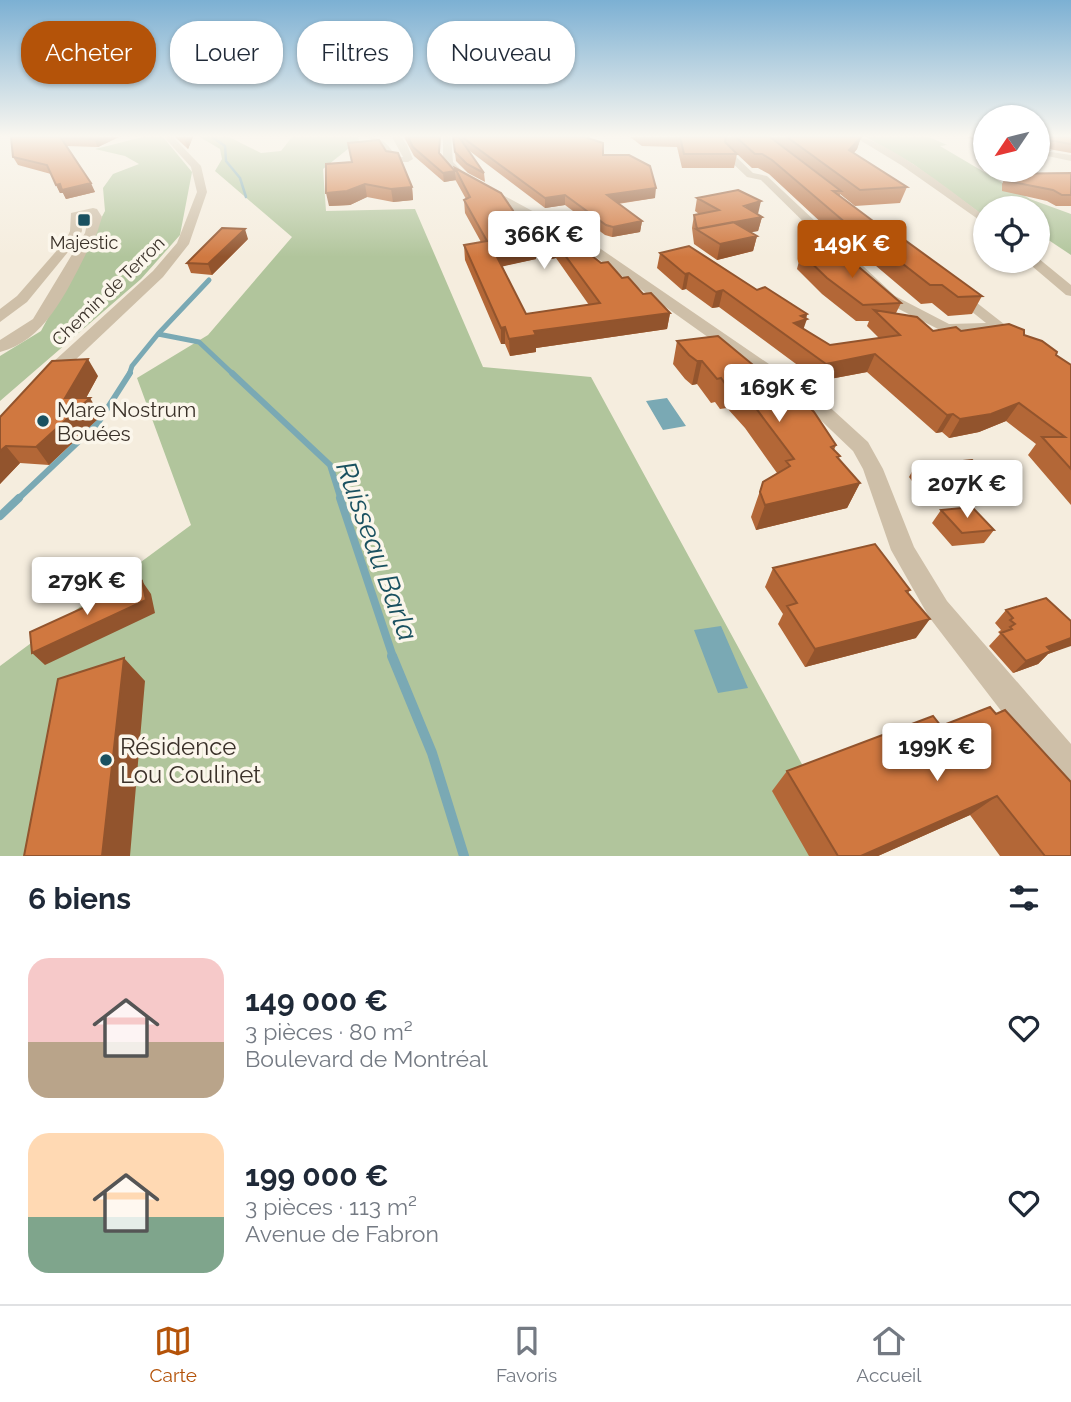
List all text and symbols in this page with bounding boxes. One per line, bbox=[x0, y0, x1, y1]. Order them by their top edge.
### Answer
chip: Acheter bbox=[21, 21, 156, 84]
chip: Louer bbox=[170, 21, 283, 84]
chip: Filtres bbox=[297, 21, 413, 84]
chip: Nouveau bbox=[427, 21, 575, 84]
north arrow bbox=[973, 105, 1050, 182]
map controls bbox=[973, 105, 1050, 273]
button: locate bbox=[973, 196, 1050, 273]
marker: Majestic bbox=[76, 212, 92, 228]
pin: 366K € bbox=[487, 212, 601, 271]
text: 366K € bbox=[504, 220, 584, 247]
pin: 149K € bbox=[795, 220, 909, 280]
text: 149K € bbox=[813, 229, 891, 256]
street label: Chemin de Terron bbox=[48, 232, 168, 350]
place label: Majestic bbox=[50, 232, 118, 253]
pin: 169K € bbox=[722, 364, 836, 424]
text: 169K € bbox=[740, 373, 818, 400]
place label: Mare Nostrum Bouées bbox=[57, 397, 196, 446]
marker: Mare Nostrum Bouées bbox=[35, 413, 51, 429]
water label: Ruisseau Barla bbox=[329, 457, 425, 645]
pin: 207K € bbox=[910, 461, 1024, 520]
text: 207K € bbox=[928, 469, 1006, 496]
pin: 279K € bbox=[30, 558, 144, 617]
text: 279K € bbox=[48, 566, 126, 593]
pin: 199K € bbox=[880, 724, 994, 783]
place label: Résidence Lou Coulinet bbox=[120, 732, 261, 789]
text: 199K € bbox=[898, 732, 976, 759]
marker: Résidence Lou Coulinet bbox=[98, 752, 114, 768]
icon: filters bbox=[1005, 879, 1043, 917]
text: 6 biens bbox=[28, 881, 131, 916]
text: 149 000 € bbox=[245, 983, 388, 1018]
icon: home bbox=[84, 986, 168, 1070]
icon: heart bbox=[1005, 1009, 1043, 1047]
text: 3 pièces · 80 m² bbox=[245, 1018, 413, 1045]
text: Boulevard de Montréal bbox=[245, 1045, 488, 1072]
text: 199 000 € bbox=[245, 1158, 389, 1193]
icon: home bbox=[84, 1161, 168, 1245]
icon: heart bbox=[1005, 1184, 1043, 1222]
text: 3 pièces · 113 m² bbox=[245, 1193, 417, 1220]
text: Avenue de Fabron bbox=[245, 1220, 439, 1247]
tab: Carte bbox=[150, 1322, 197, 1386]
tab: Favoris bbox=[496, 1322, 557, 1386]
tab: Accueil bbox=[856, 1322, 921, 1386]

